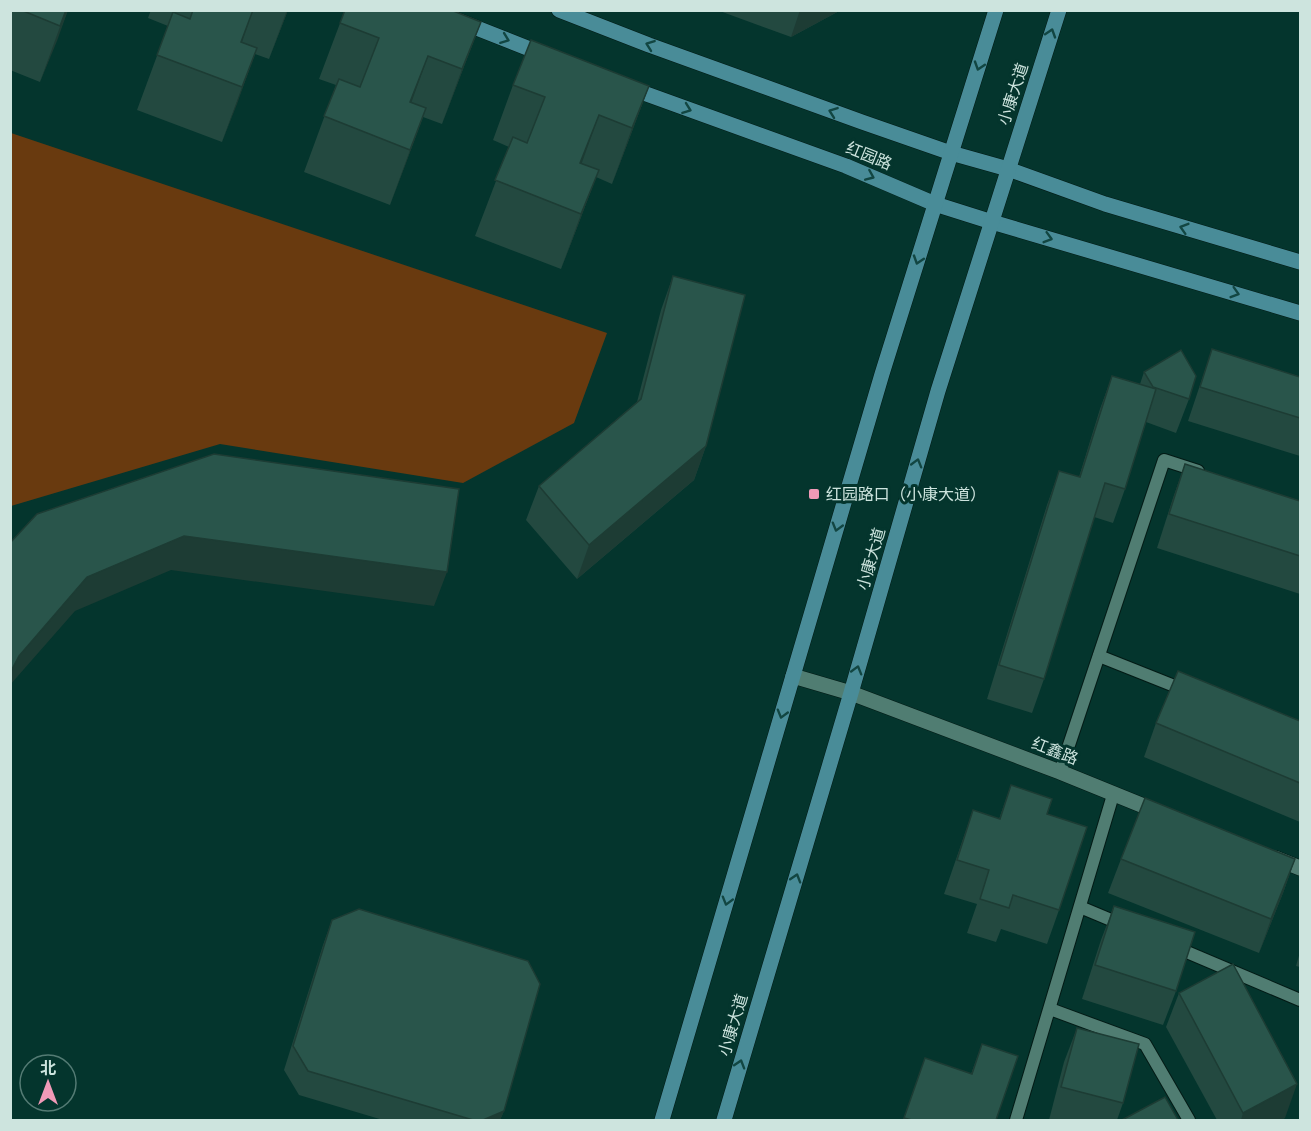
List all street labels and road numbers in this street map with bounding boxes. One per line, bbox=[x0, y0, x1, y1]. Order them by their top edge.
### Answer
street label: 小康大道 bbox=[993, 60, 1033, 128]
street label: 红园路 bbox=[843, 137, 895, 175]
street label: 小康大道 bbox=[852, 525, 890, 593]
street label: 红鑫路 bbox=[1029, 733, 1081, 769]
street label: 小康大道 bbox=[714, 991, 752, 1059]

